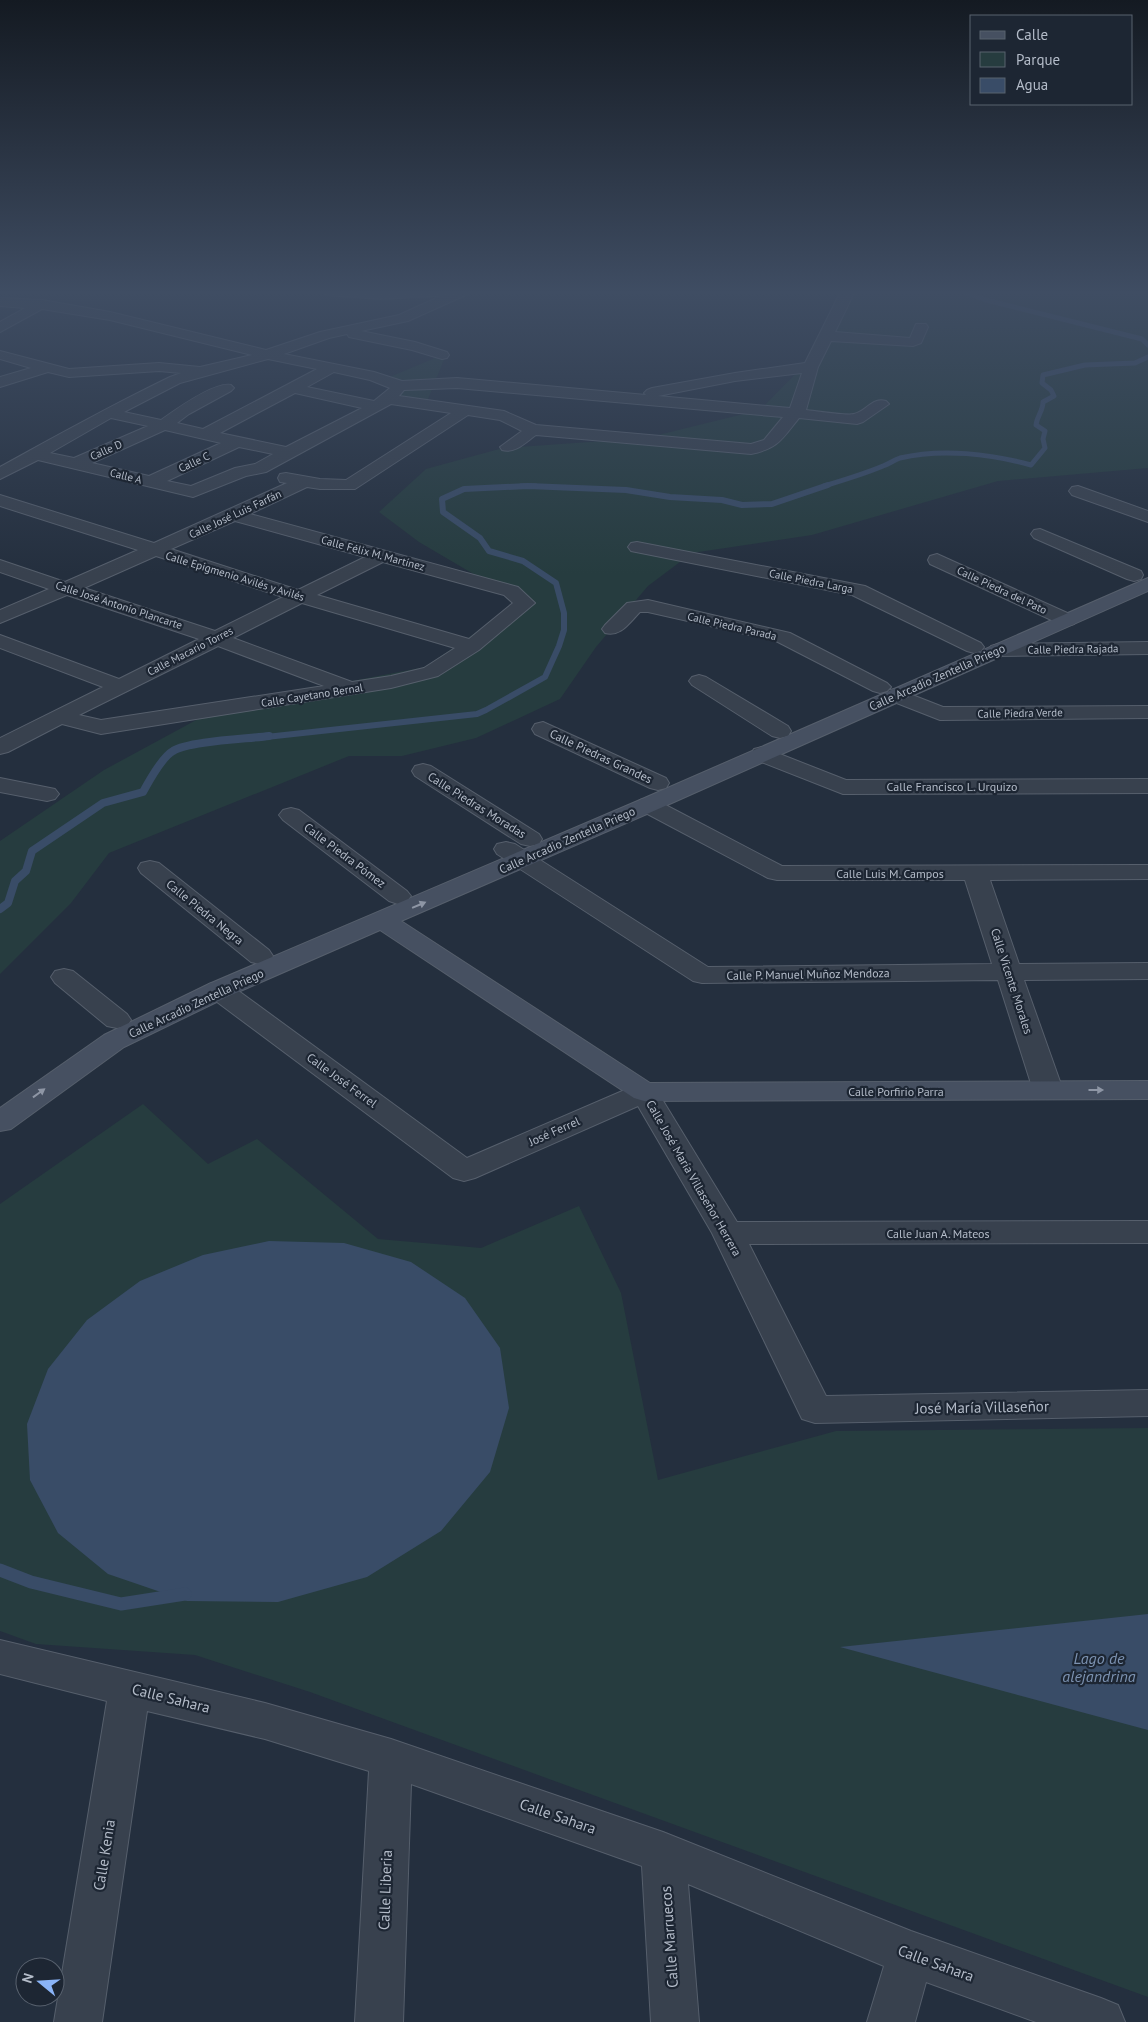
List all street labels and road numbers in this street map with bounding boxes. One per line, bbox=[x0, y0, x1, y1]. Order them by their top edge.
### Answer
street label: Calle D bbox=[88, 437, 124, 463]
street label: Calle C bbox=[176, 449, 212, 475]
street label: Calle A bbox=[108, 465, 144, 487]
street label: Calle José Luis Farfán bbox=[186, 486, 284, 542]
street label: Calle Félix M. Martínez bbox=[320, 532, 426, 574]
street label: Calle Epigmenio Avilés y Avilés bbox=[164, 548, 307, 604]
street label: Calle Piedra del Pato bbox=[955, 563, 1049, 617]
street label: Calle Piedra Larga bbox=[768, 566, 854, 596]
street label: Calle José Antonio Plancarte bbox=[54, 578, 185, 632]
street label: Calle Piedra Parada bbox=[686, 609, 778, 643]
street label: Calle Macario Torres bbox=[145, 623, 236, 679]
street label: Calle Arcadio Zentella Priego bbox=[867, 640, 1007, 714]
street label: Calle Piedra Rajada bbox=[1027, 641, 1119, 657]
street label: Calle Cayetano Bernal bbox=[260, 680, 365, 710]
street label: Calle Piedra Verde bbox=[977, 705, 1063, 721]
street label: Calle Piedras Grandes bbox=[547, 726, 655, 786]
street label: Calle Piedras Moradas bbox=[425, 769, 529, 841]
street label: Calle Francisco L. Urquizo bbox=[887, 779, 1017, 794]
street label: Calle Arcadio Zentella Priego bbox=[497, 803, 637, 877]
street label: Calle Piedra Pómez bbox=[301, 819, 389, 891]
street label: Calle Luis M. Campos bbox=[836, 866, 944, 881]
street label: Calle Piedra Negra bbox=[163, 876, 247, 948]
street label: Calle Vicente Morales bbox=[988, 926, 1036, 1036]
street label: Calle Arcadio Zentella Priego bbox=[126, 965, 266, 1041]
street label: Calle P. Manuel Muñoz Mendoza bbox=[726, 965, 890, 983]
street label: Calle José Ferrel bbox=[304, 1049, 380, 1111]
street label: Calle Porfirio Parra bbox=[848, 1084, 944, 1099]
street label: Calle José María Villaseñor Herrera bbox=[643, 1097, 745, 1259]
street label: José Ferrel bbox=[525, 1113, 582, 1149]
street label: Calle Juan A. Mateos bbox=[886, 1226, 990, 1241]
street label: José María Villaseñor bbox=[914, 1396, 1049, 1418]
street label: Calle Sahara bbox=[130, 1679, 212, 1717]
street label: Calle Sahara bbox=[517, 1794, 599, 1838]
street label: Calle Kenia bbox=[89, 1818, 119, 1892]
street label: Calle Liberia bbox=[374, 1850, 396, 1930]
street label: Calle Marruecos bbox=[656, 1885, 682, 1989]
street label: Calle Sahara bbox=[895, 1940, 977, 1986]

